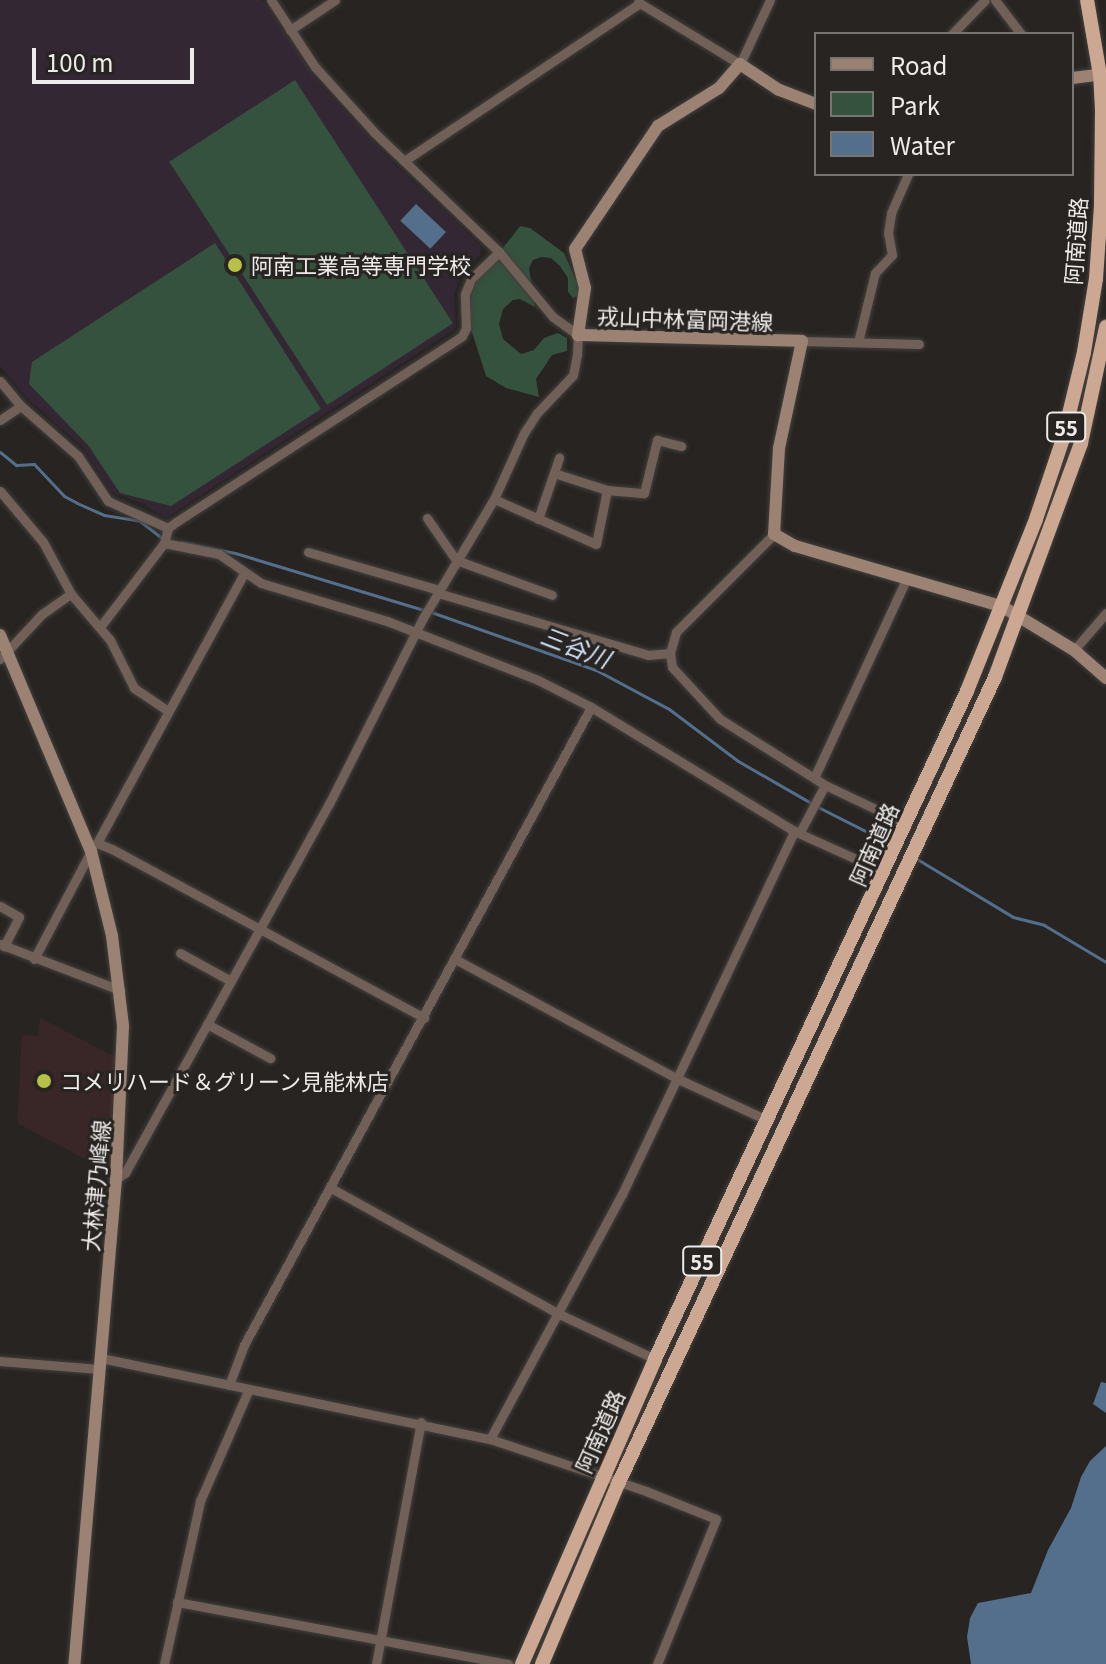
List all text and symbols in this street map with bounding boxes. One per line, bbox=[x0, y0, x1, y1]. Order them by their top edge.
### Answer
scale bar bbox=[36, 32, 198, 82]
legend bbox=[814, 32, 1074, 176]
text: 100 m bbox=[46, 44, 114, 79]
text: Road bbox=[890, 47, 947, 82]
text: Park bbox=[890, 87, 940, 122]
text: Water bbox=[890, 127, 955, 162]
street label: 阿南道路 bbox=[1059, 196, 1091, 286]
place label: 阿南工業高等専門学校 bbox=[251, 252, 471, 278]
marker: 阿南工業高等専門学校 bbox=[226, 256, 244, 274]
street label: 戎山中林富岡港線 bbox=[597, 302, 773, 334]
road number: 55 bbox=[1046, 411, 1086, 443]
water label: 三谷川 bbox=[537, 620, 615, 672]
street label: 阿南道路 bbox=[843, 798, 903, 890]
place label: コメリハード＆グリーン見能林店 bbox=[60, 1068, 390, 1094]
marker: コメリハード＆グリーン見能林店 bbox=[35, 1072, 53, 1090]
street label: 大林津乃峰線 bbox=[76, 1119, 114, 1253]
road number: 55 bbox=[682, 1245, 722, 1277]
street label: 阿南道路 bbox=[569, 1385, 629, 1477]

